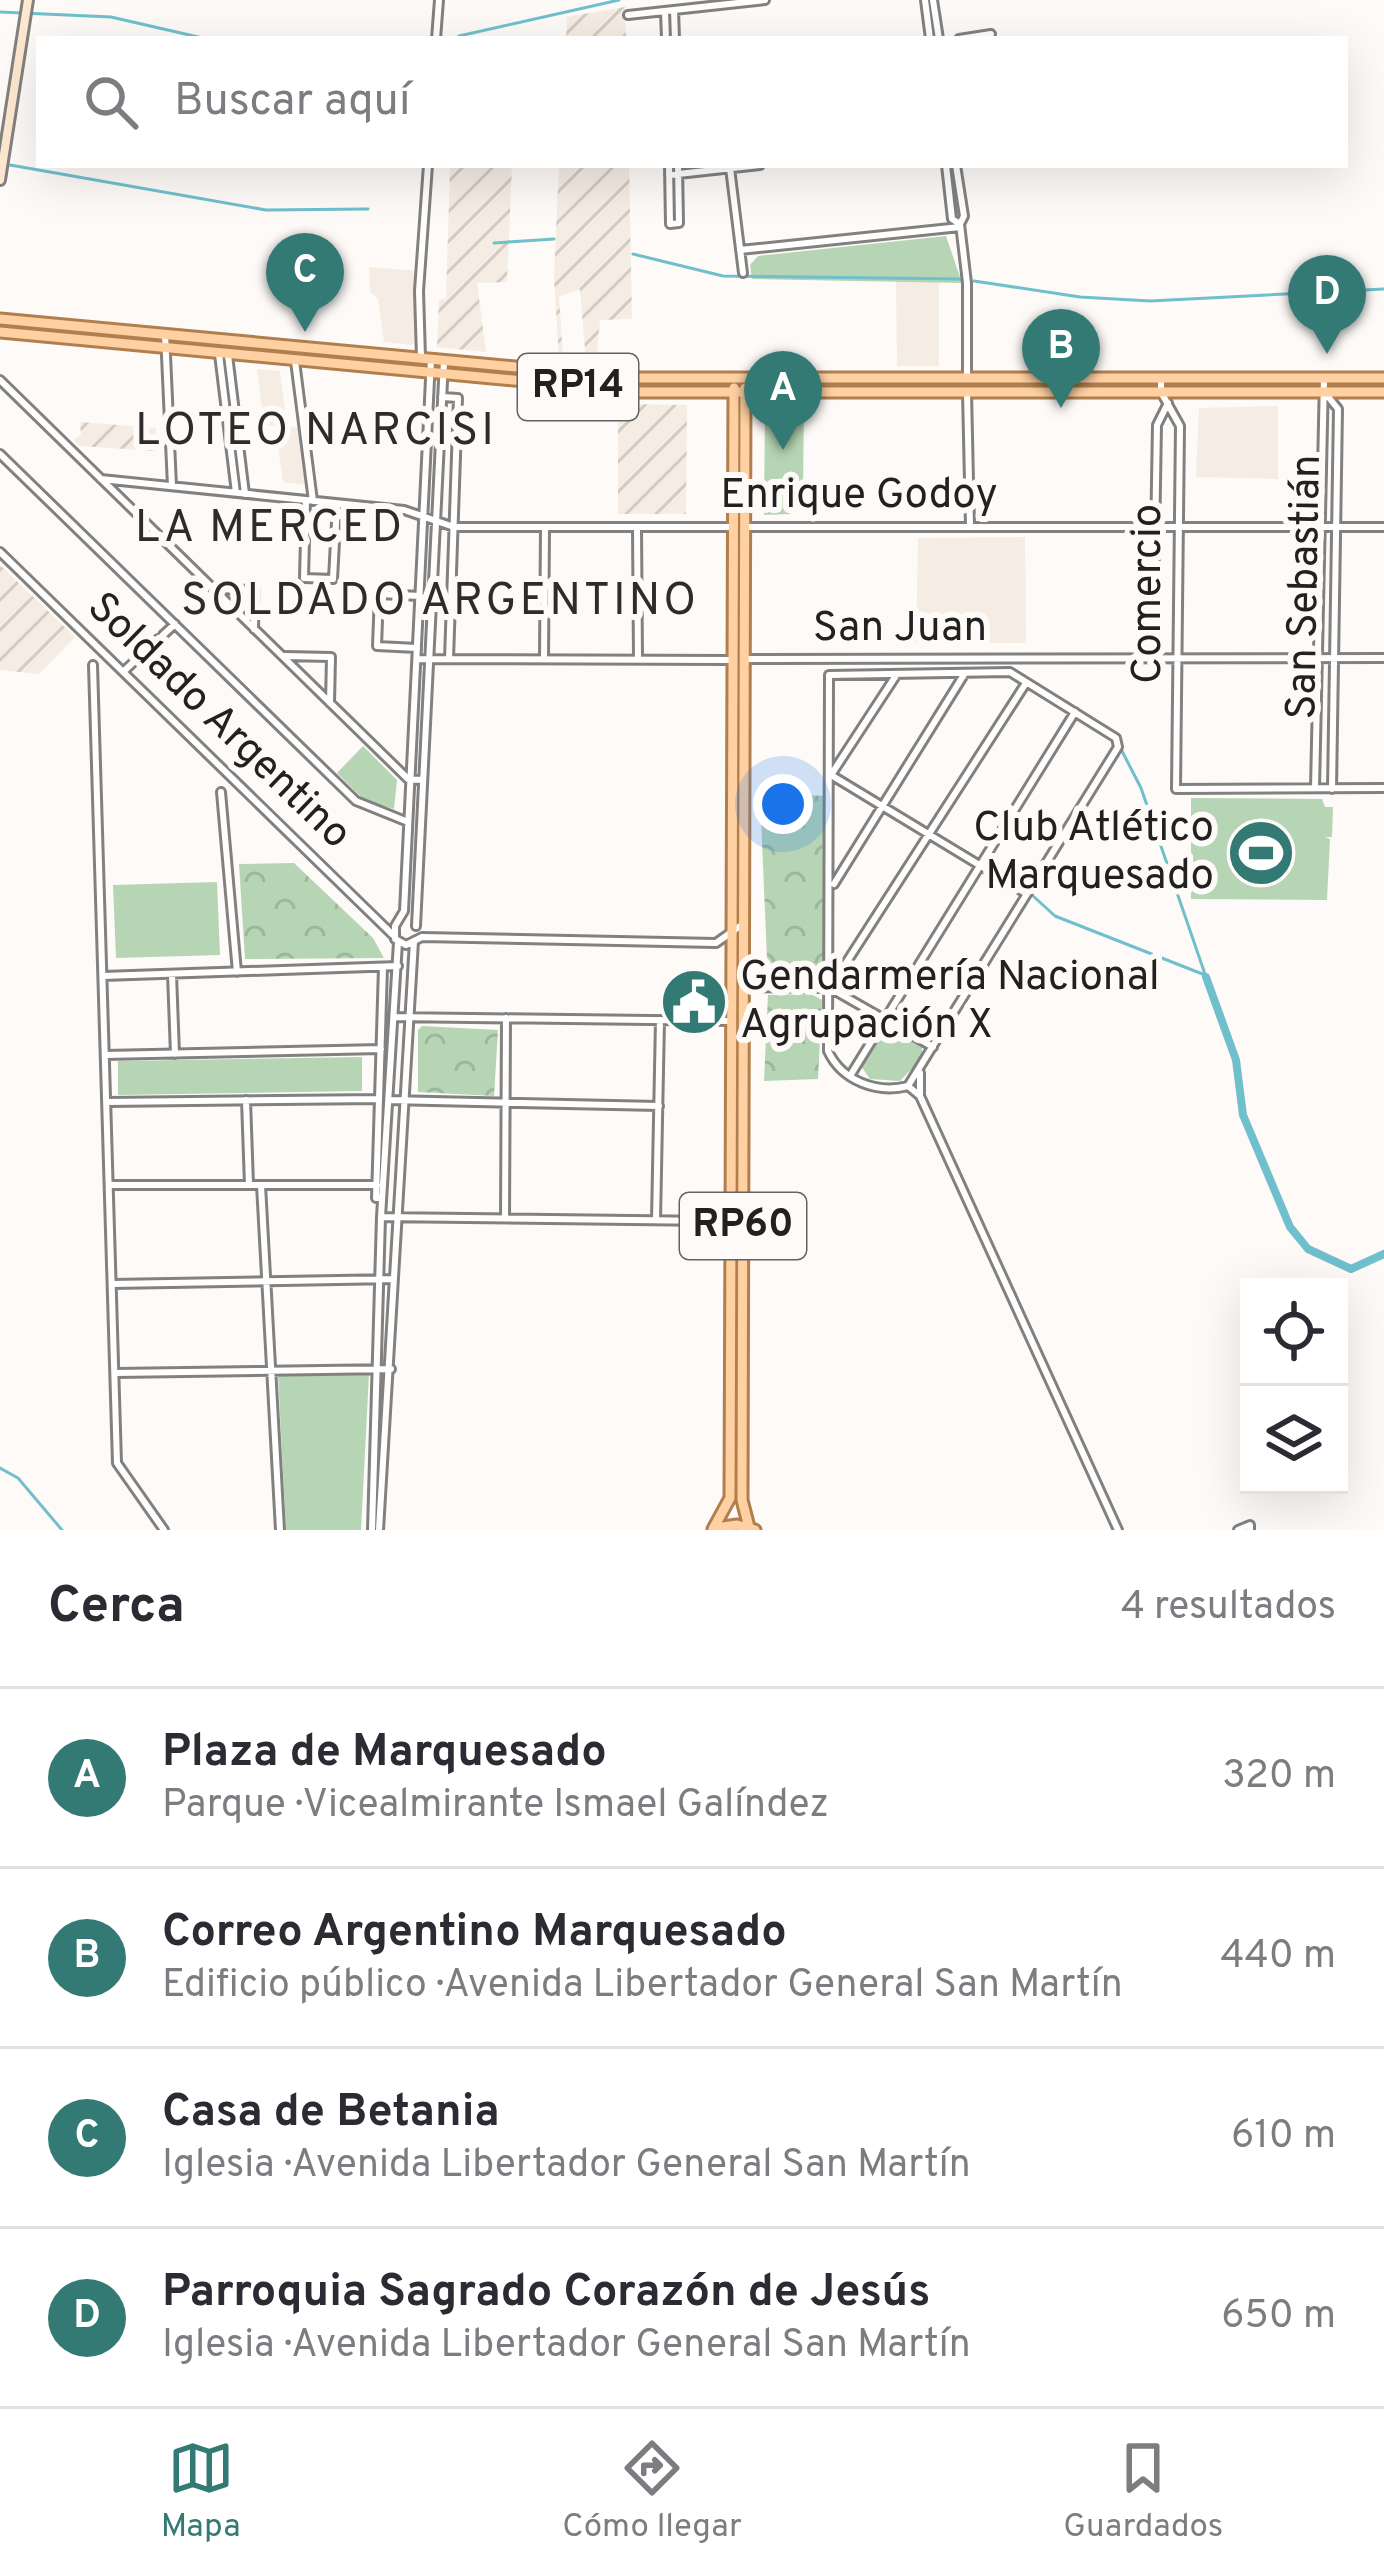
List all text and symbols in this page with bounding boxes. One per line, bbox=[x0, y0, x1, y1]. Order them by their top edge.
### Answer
search box bbox=[36, 36, 1348, 168]
icon: search bbox=[78, 69, 144, 135]
text: Buscar aquí bbox=[174, 74, 410, 131]
pin: C bbox=[266, 233, 344, 332]
pin: D bbox=[1288, 255, 1366, 354]
pin: B bbox=[1022, 309, 1100, 408]
pin: A bbox=[744, 351, 822, 450]
road number: RP14 bbox=[518, 354, 638, 420]
district label: LOTEO NARCISI bbox=[135, 404, 497, 461]
street label: San Sebastián bbox=[1277, 454, 1335, 720]
street label: Enrique Godoy bbox=[720, 470, 998, 523]
district label: LA MERCED bbox=[135, 501, 405, 558]
street label: Comercio bbox=[1123, 504, 1176, 684]
district label: SOLDADO ARGENTINO bbox=[181, 574, 699, 631]
street label: Soldado Argentino bbox=[75, 582, 361, 862]
street label: San Juan bbox=[813, 603, 987, 656]
your location bbox=[753, 774, 813, 834]
place label: Club Atlético Marquesado bbox=[973, 803, 1214, 904]
sports icon: Club Atlético Marquesado bbox=[1226, 818, 1296, 888]
place label: Gendarmería Nacional Agrupación X bbox=[740, 952, 1160, 1053]
public building icon: Gendarmería Nacional Agrupación X bbox=[659, 967, 729, 1037]
road number: RP60 bbox=[680, 1193, 806, 1259]
map controls bbox=[1240, 1278, 1348, 1494]
button: locate bbox=[1240, 1278, 1348, 1386]
button: layers bbox=[1240, 1386, 1348, 1494]
text: Cerca bbox=[48, 1576, 185, 1641]
text: 4 resultados bbox=[1121, 1584, 1336, 1633]
text: Plaza de Marquesado bbox=[162, 1725, 607, 1782]
text: A bbox=[73, 1753, 101, 1802]
text: 320 m bbox=[1222, 1753, 1336, 1802]
text: Parque · Vicealmirante Ismael Galíndez bbox=[162, 1782, 829, 1831]
text: Correo Argentino Marquesado bbox=[162, 1905, 787, 1962]
text: B bbox=[74, 1933, 100, 1982]
text: 440 m bbox=[1220, 1933, 1336, 1982]
text: Edificio público · Avenida Libertador General San Martín bbox=[162, 1962, 1123, 2011]
text: Casa de Betania bbox=[162, 2085, 500, 2142]
text: C bbox=[75, 2113, 99, 2162]
text: 610 m bbox=[1231, 2113, 1336, 2162]
text: Iglesia · Avenida Libertador General San Martín bbox=[162, 2142, 971, 2191]
text: Parroquia Sagrado Corazón de Jesús bbox=[162, 2265, 930, 2322]
text: D bbox=[73, 2293, 101, 2342]
text: 650 m bbox=[1221, 2293, 1336, 2342]
text: Iglesia · Avenida Libertador General San Martín bbox=[162, 2322, 971, 2371]
tab: Mapa bbox=[161, 2435, 241, 2549]
tab: Cómo llegar bbox=[562, 2435, 742, 2549]
tab: Guardados bbox=[1063, 2435, 1223, 2549]

